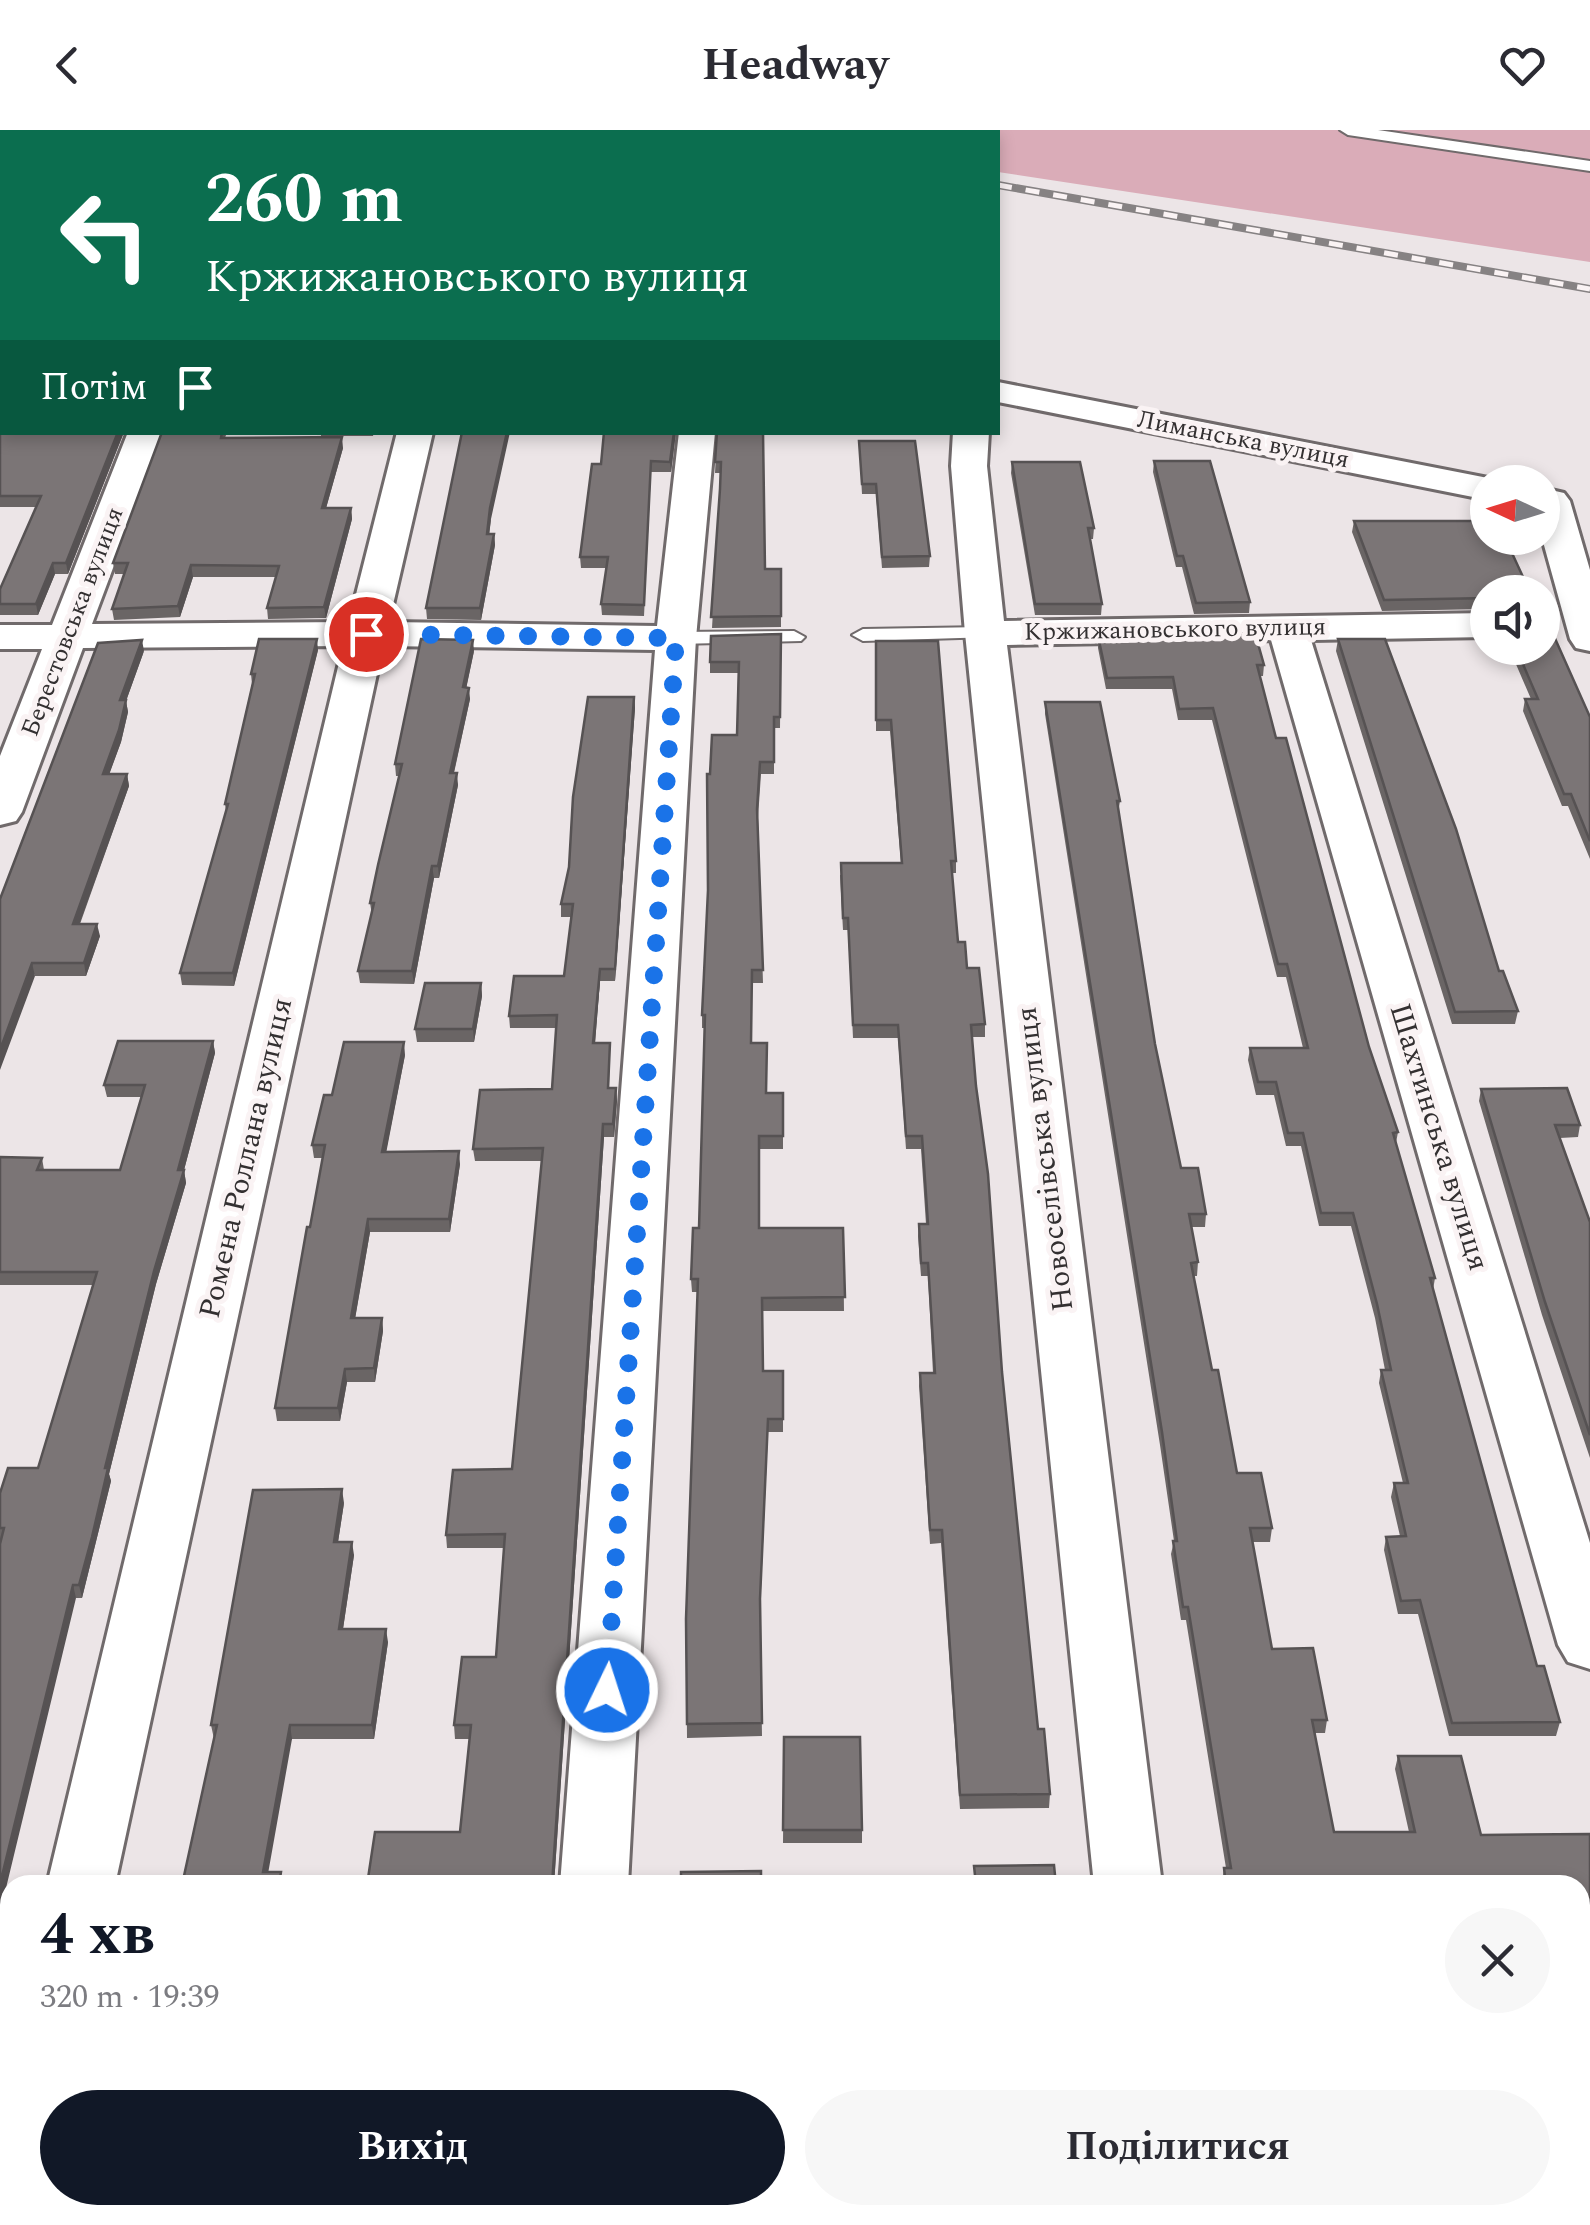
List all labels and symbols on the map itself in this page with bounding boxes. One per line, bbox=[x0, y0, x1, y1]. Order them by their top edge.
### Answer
street label: Лиманська вулиця bbox=[1134, 401, 1352, 479]
north arrow bbox=[1470, 465, 1560, 555]
street label: Берестовська вулиця bbox=[12, 502, 134, 742]
pin bbox=[324, 592, 409, 677]
street label: Кржижановського вулиця bbox=[1024, 608, 1326, 652]
street label: Ромена Роллана вулиця bbox=[187, 993, 305, 1323]
street label: Шахтинська вулиця bbox=[1376, 998, 1502, 1276]
street label: Новоселівська вулиця bbox=[1003, 1004, 1087, 1314]
position arrow bbox=[555, 1638, 659, 1742]

